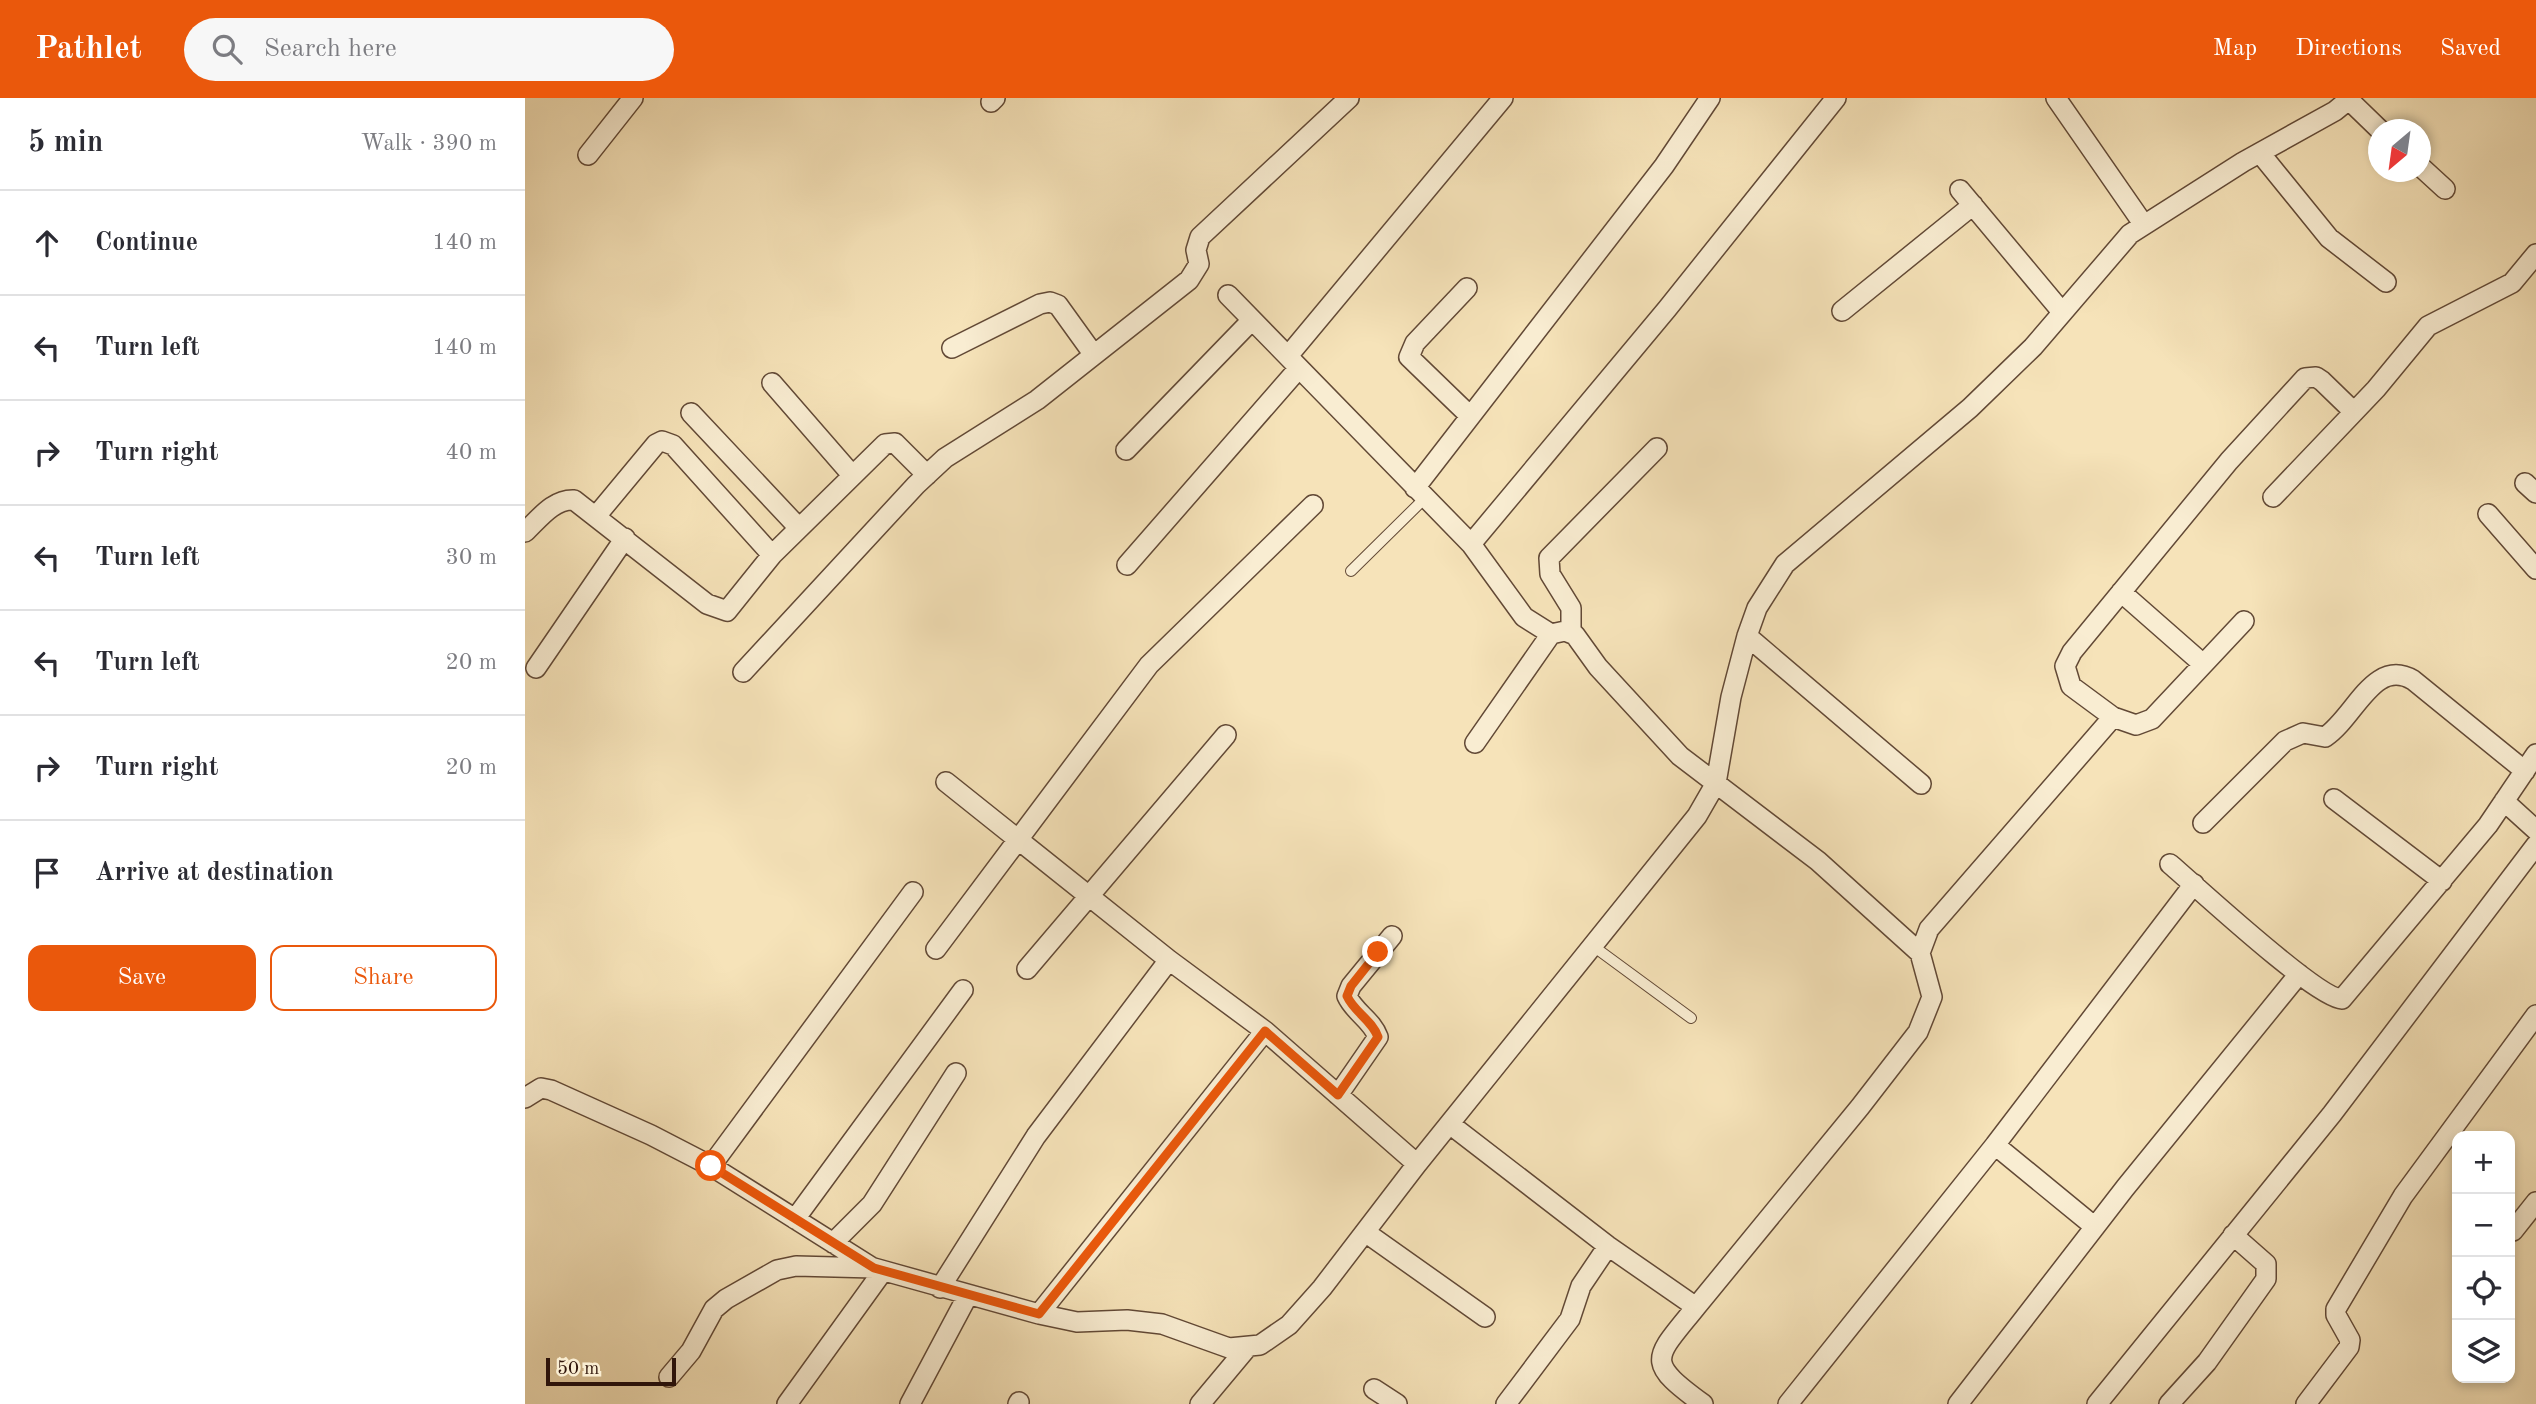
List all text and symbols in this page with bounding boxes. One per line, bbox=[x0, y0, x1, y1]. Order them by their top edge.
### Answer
search box bbox=[184, 18, 674, 81]
icon: search bbox=[208, 30, 246, 68]
text: Pathlet bbox=[35, 33, 142, 66]
text: Search here bbox=[264, 36, 397, 62]
text: Map bbox=[2213, 37, 2257, 61]
text: Directions bbox=[2295, 37, 2402, 61]
text: Saved bbox=[2440, 37, 2501, 61]
north arrow bbox=[2368, 119, 2431, 182]
text: 5 min bbox=[28, 128, 103, 158]
text: Walk · 390 m bbox=[361, 132, 497, 155]
icon: ahead bbox=[28, 224, 66, 262]
text: Continue bbox=[95, 230, 198, 256]
text: 140 m bbox=[432, 231, 497, 254]
icon: left bbox=[28, 329, 66, 367]
text: Turn left bbox=[95, 335, 200, 361]
text: 140 m bbox=[432, 336, 497, 359]
icon: right bbox=[28, 434, 66, 472]
text: Turn right bbox=[95, 440, 218, 466]
text: 40 m bbox=[446, 441, 497, 464]
icon: left bbox=[28, 539, 66, 577]
text: Turn left bbox=[95, 545, 200, 571]
text: 30 m bbox=[446, 546, 497, 569]
icon: left bbox=[28, 644, 66, 682]
text: Turn left bbox=[95, 650, 200, 676]
text: 20 m bbox=[446, 651, 497, 674]
icon: right bbox=[28, 749, 66, 787]
text: Turn right bbox=[95, 755, 218, 781]
text: 20 m bbox=[446, 756, 497, 779]
icon: arrive bbox=[28, 854, 66, 892]
text: Arrive at destination bbox=[95, 860, 334, 886]
route end bbox=[1362, 936, 1393, 967]
button: Save bbox=[28, 945, 256, 1011]
button: Share bbox=[270, 945, 497, 1011]
map controls bbox=[2452, 1131, 2515, 1383]
button: + bbox=[2452, 1131, 2515, 1194]
route start bbox=[695, 1150, 726, 1181]
button: − bbox=[2452, 1194, 2515, 1257]
button: locate bbox=[2452, 1257, 2515, 1320]
button: layers bbox=[2452, 1320, 2515, 1383]
scale bar bbox=[546, 1355, 675, 1387]
text: 50 m bbox=[557, 1360, 599, 1379]

